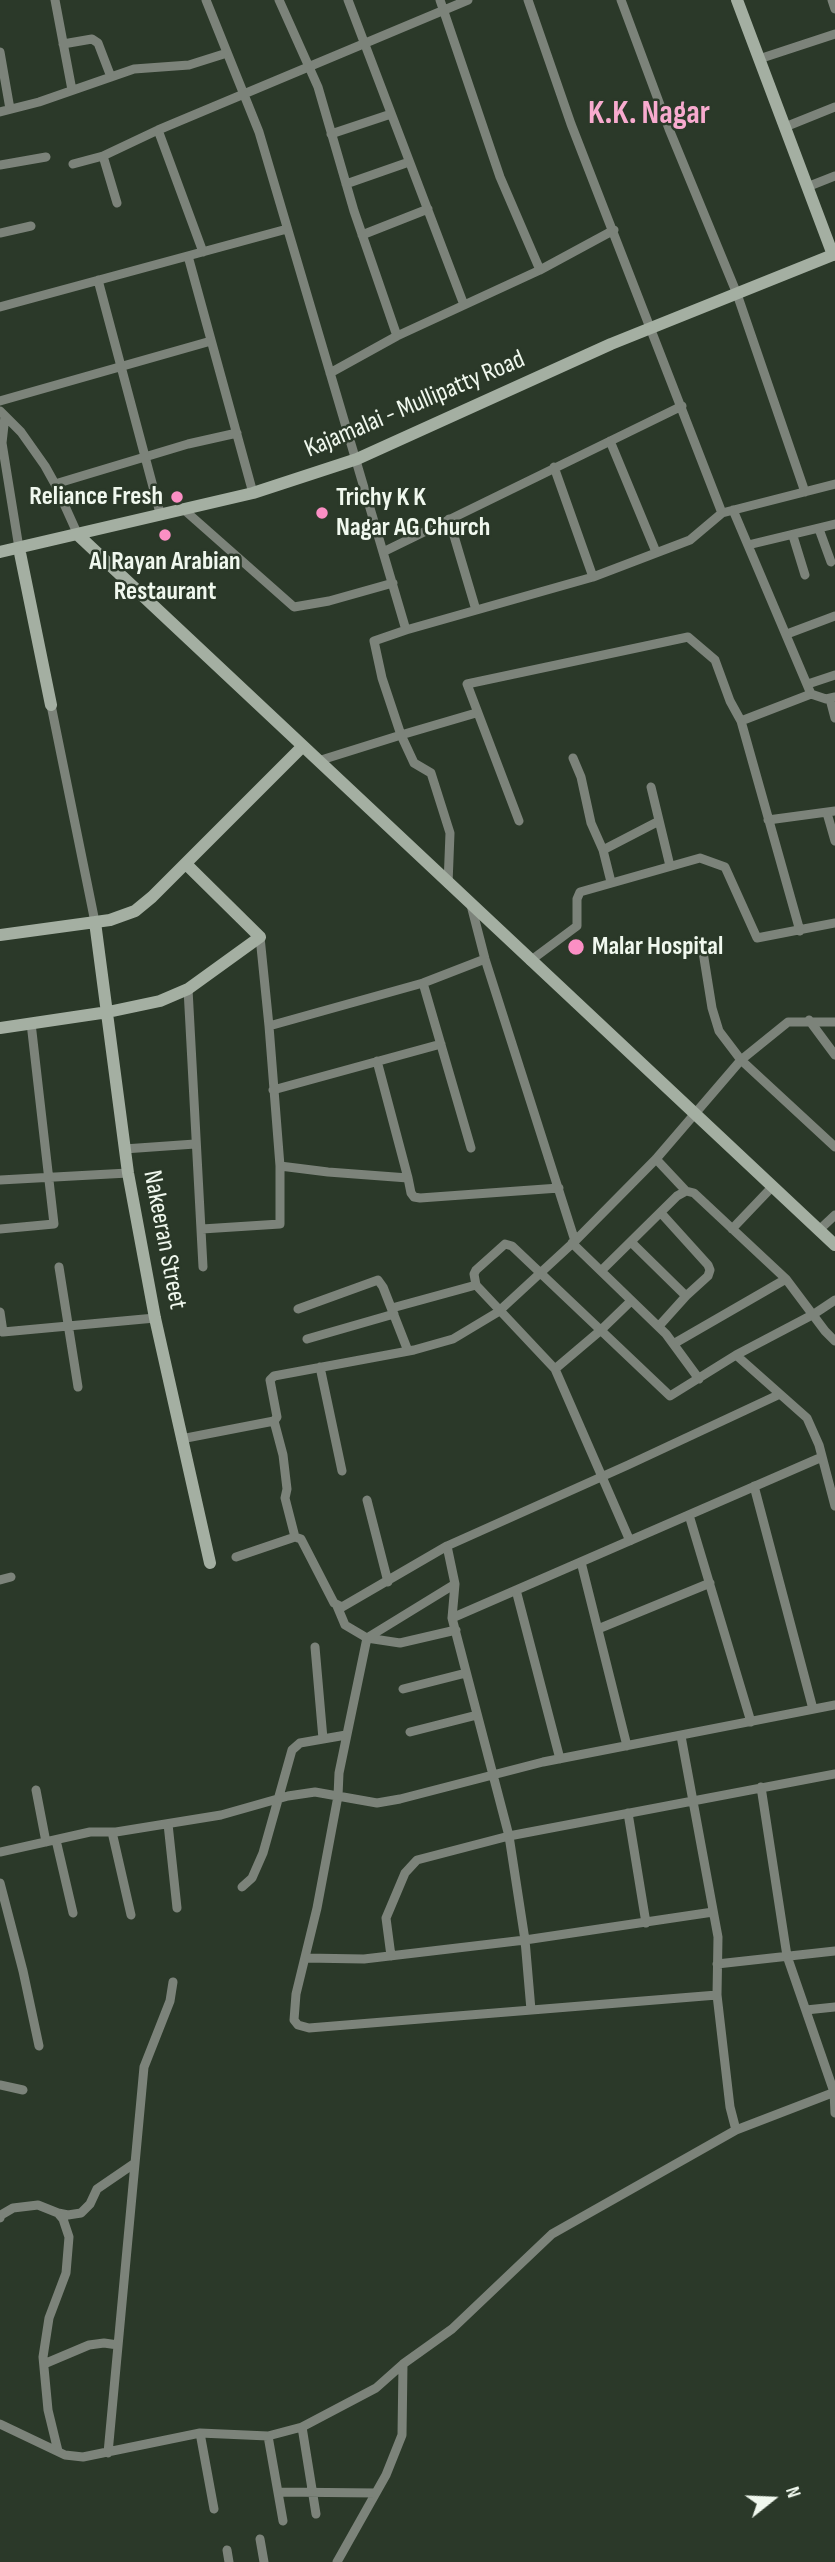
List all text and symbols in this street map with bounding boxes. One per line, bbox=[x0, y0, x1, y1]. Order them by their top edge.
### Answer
district label: K.K. Nagar bbox=[588, 95, 710, 135]
street label: Kajamalai - Mullipatty Road bbox=[300, 345, 530, 465]
place label: Reliance Fresh bbox=[29, 481, 163, 513]
place label: Trichy K K Nagar AG Church bbox=[336, 482, 490, 544]
marker: Reliance Fresh bbox=[169, 489, 185, 505]
marker: Trichy K K Nagar AG Church bbox=[314, 505, 330, 521]
marker: Al Rayan Arabian Restaurant bbox=[157, 527, 173, 543]
place label: Al Rayan Arabian Restaurant bbox=[89, 546, 241, 608]
place label: Malar Hospital bbox=[592, 931, 723, 963]
marker: Malar Hospital bbox=[566, 937, 586, 957]
street label: Nakeeran Street bbox=[135, 1168, 193, 1312]
north arrow bbox=[737, 2464, 807, 2534]
text: N bbox=[780, 2484, 805, 2501]

